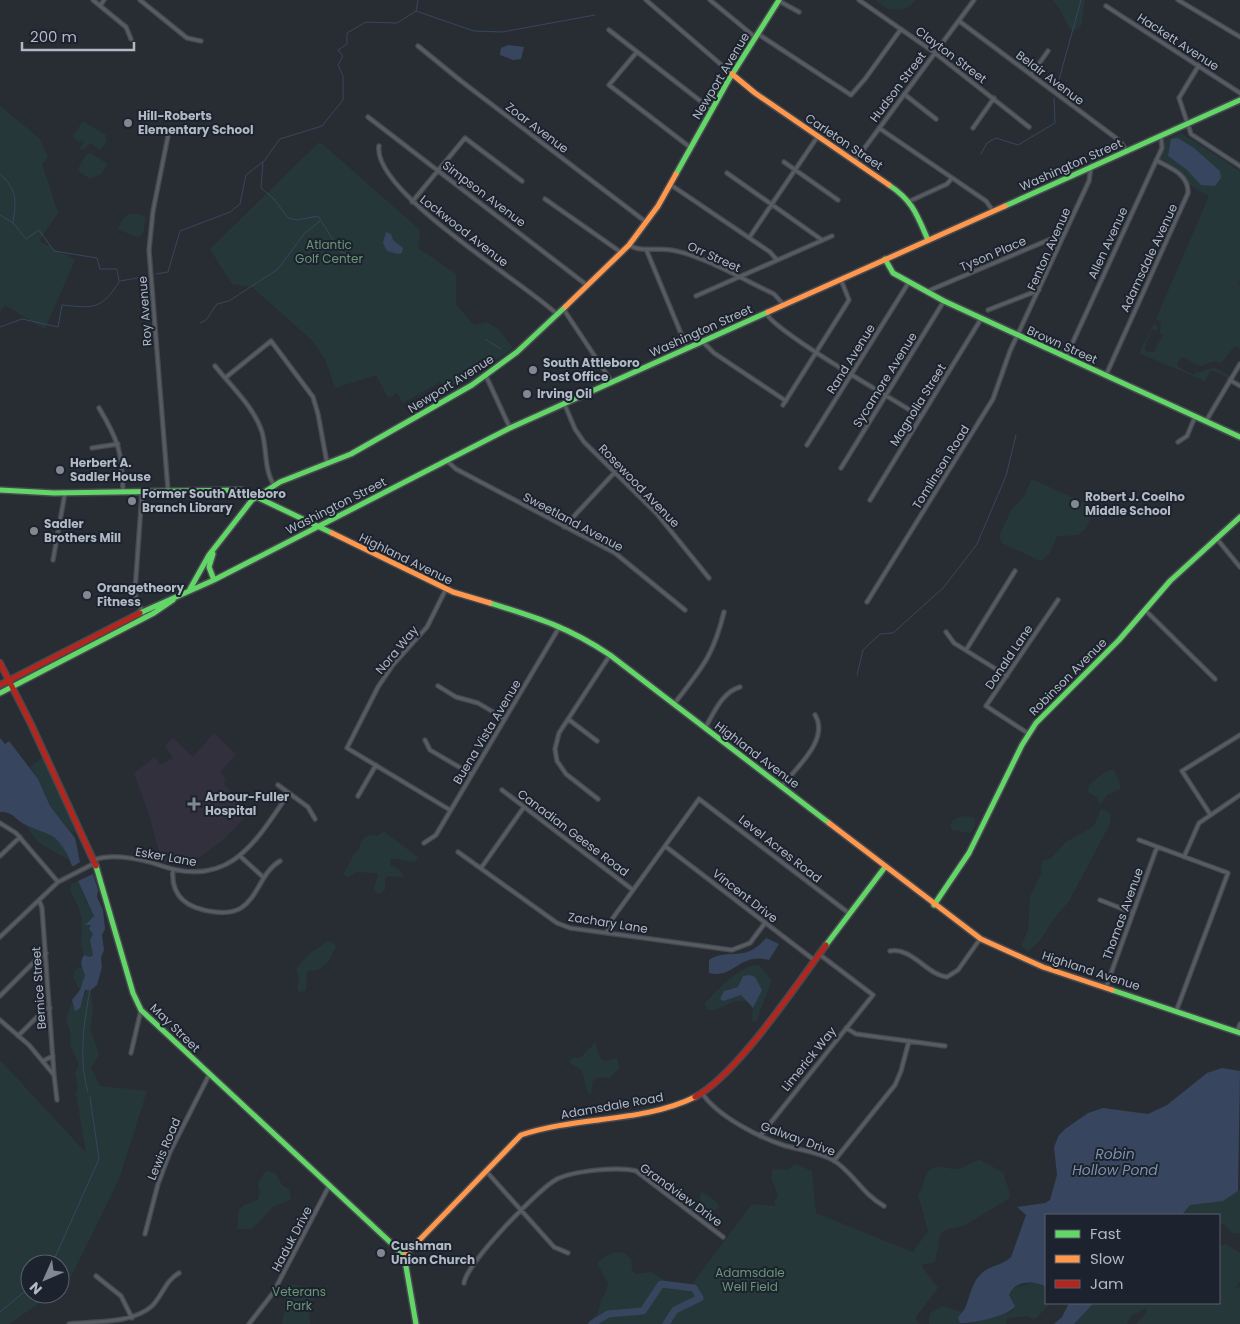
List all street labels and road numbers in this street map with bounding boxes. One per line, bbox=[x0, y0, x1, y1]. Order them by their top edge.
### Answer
street label: Hackett Avenue bbox=[1134, 9, 1222, 74]
street label: Clayton Street bbox=[912, 22, 990, 87]
street label: Newport Avenue bbox=[688, 29, 753, 122]
street label: Belair Avenue bbox=[1013, 46, 1088, 109]
street label: Hudson Street bbox=[866, 48, 930, 125]
street label: Zoar Avenue bbox=[502, 98, 572, 157]
street label: Carleton Street bbox=[802, 109, 886, 174]
street label: Washington Street bbox=[1017, 134, 1125, 195]
street label: Simpson Avenue bbox=[439, 157, 529, 231]
street label: Lockwood Avenue bbox=[417, 191, 512, 271]
street label: Adamsdale Avenue bbox=[1116, 201, 1181, 315]
street label: Allen Avenue bbox=[1083, 204, 1132, 281]
street label: Fenton Avenue bbox=[1023, 205, 1074, 293]
street label: Tyson Place bbox=[957, 232, 1029, 275]
street label: Orr Street bbox=[685, 237, 744, 276]
street label: Roy Avenue bbox=[134, 276, 155, 347]
street label: Washington Street bbox=[647, 300, 755, 361]
street label: Rand Avenue bbox=[822, 321, 879, 397]
street label: Brown Street bbox=[1024, 321, 1100, 368]
street label: Sycamore Avenue bbox=[848, 329, 921, 431]
street label: Newport Avenue bbox=[404, 350, 497, 417]
street label: Magnolia Street bbox=[885, 360, 950, 449]
street label: Tomlinson Road bbox=[908, 421, 973, 512]
street label: Rosewood Avenue bbox=[595, 440, 684, 531]
street label: Washington Street bbox=[283, 473, 389, 538]
street label: Sweetland Avenue bbox=[520, 488, 626, 555]
street label: Highland Avenue bbox=[357, 529, 456, 589]
street label: Donald Lane bbox=[981, 621, 1037, 692]
street label: Nora Way bbox=[371, 622, 422, 678]
street label: Robinson Avenue bbox=[1025, 634, 1110, 719]
street label: Buena Vista Avenue bbox=[448, 676, 525, 787]
street label: Highland Avenue bbox=[711, 717, 803, 792]
street label: Canadian Geese Road bbox=[514, 785, 633, 880]
street label: Level Acres Road bbox=[735, 811, 825, 886]
street label: Esker Lane bbox=[134, 843, 198, 870]
street label: Vincent Drive bbox=[709, 865, 782, 927]
street label: Thomas Avenue bbox=[1098, 865, 1147, 962]
street label: Zachary Lane bbox=[567, 908, 649, 937]
street label: Bernice Street bbox=[27, 946, 50, 1030]
street label: Highland Avenue bbox=[1040, 947, 1142, 994]
street label: May Street bbox=[147, 999, 204, 1056]
street label: Limerick Way bbox=[777, 1023, 840, 1095]
street label: Adamsdale Road bbox=[559, 1088, 665, 1123]
street label: Lewis Road bbox=[143, 1115, 184, 1183]
street label: Galway Drive bbox=[758, 1117, 838, 1160]
street label: Grandview Drive bbox=[637, 1159, 726, 1230]
street label: Haduk Drive bbox=[267, 1203, 316, 1274]

